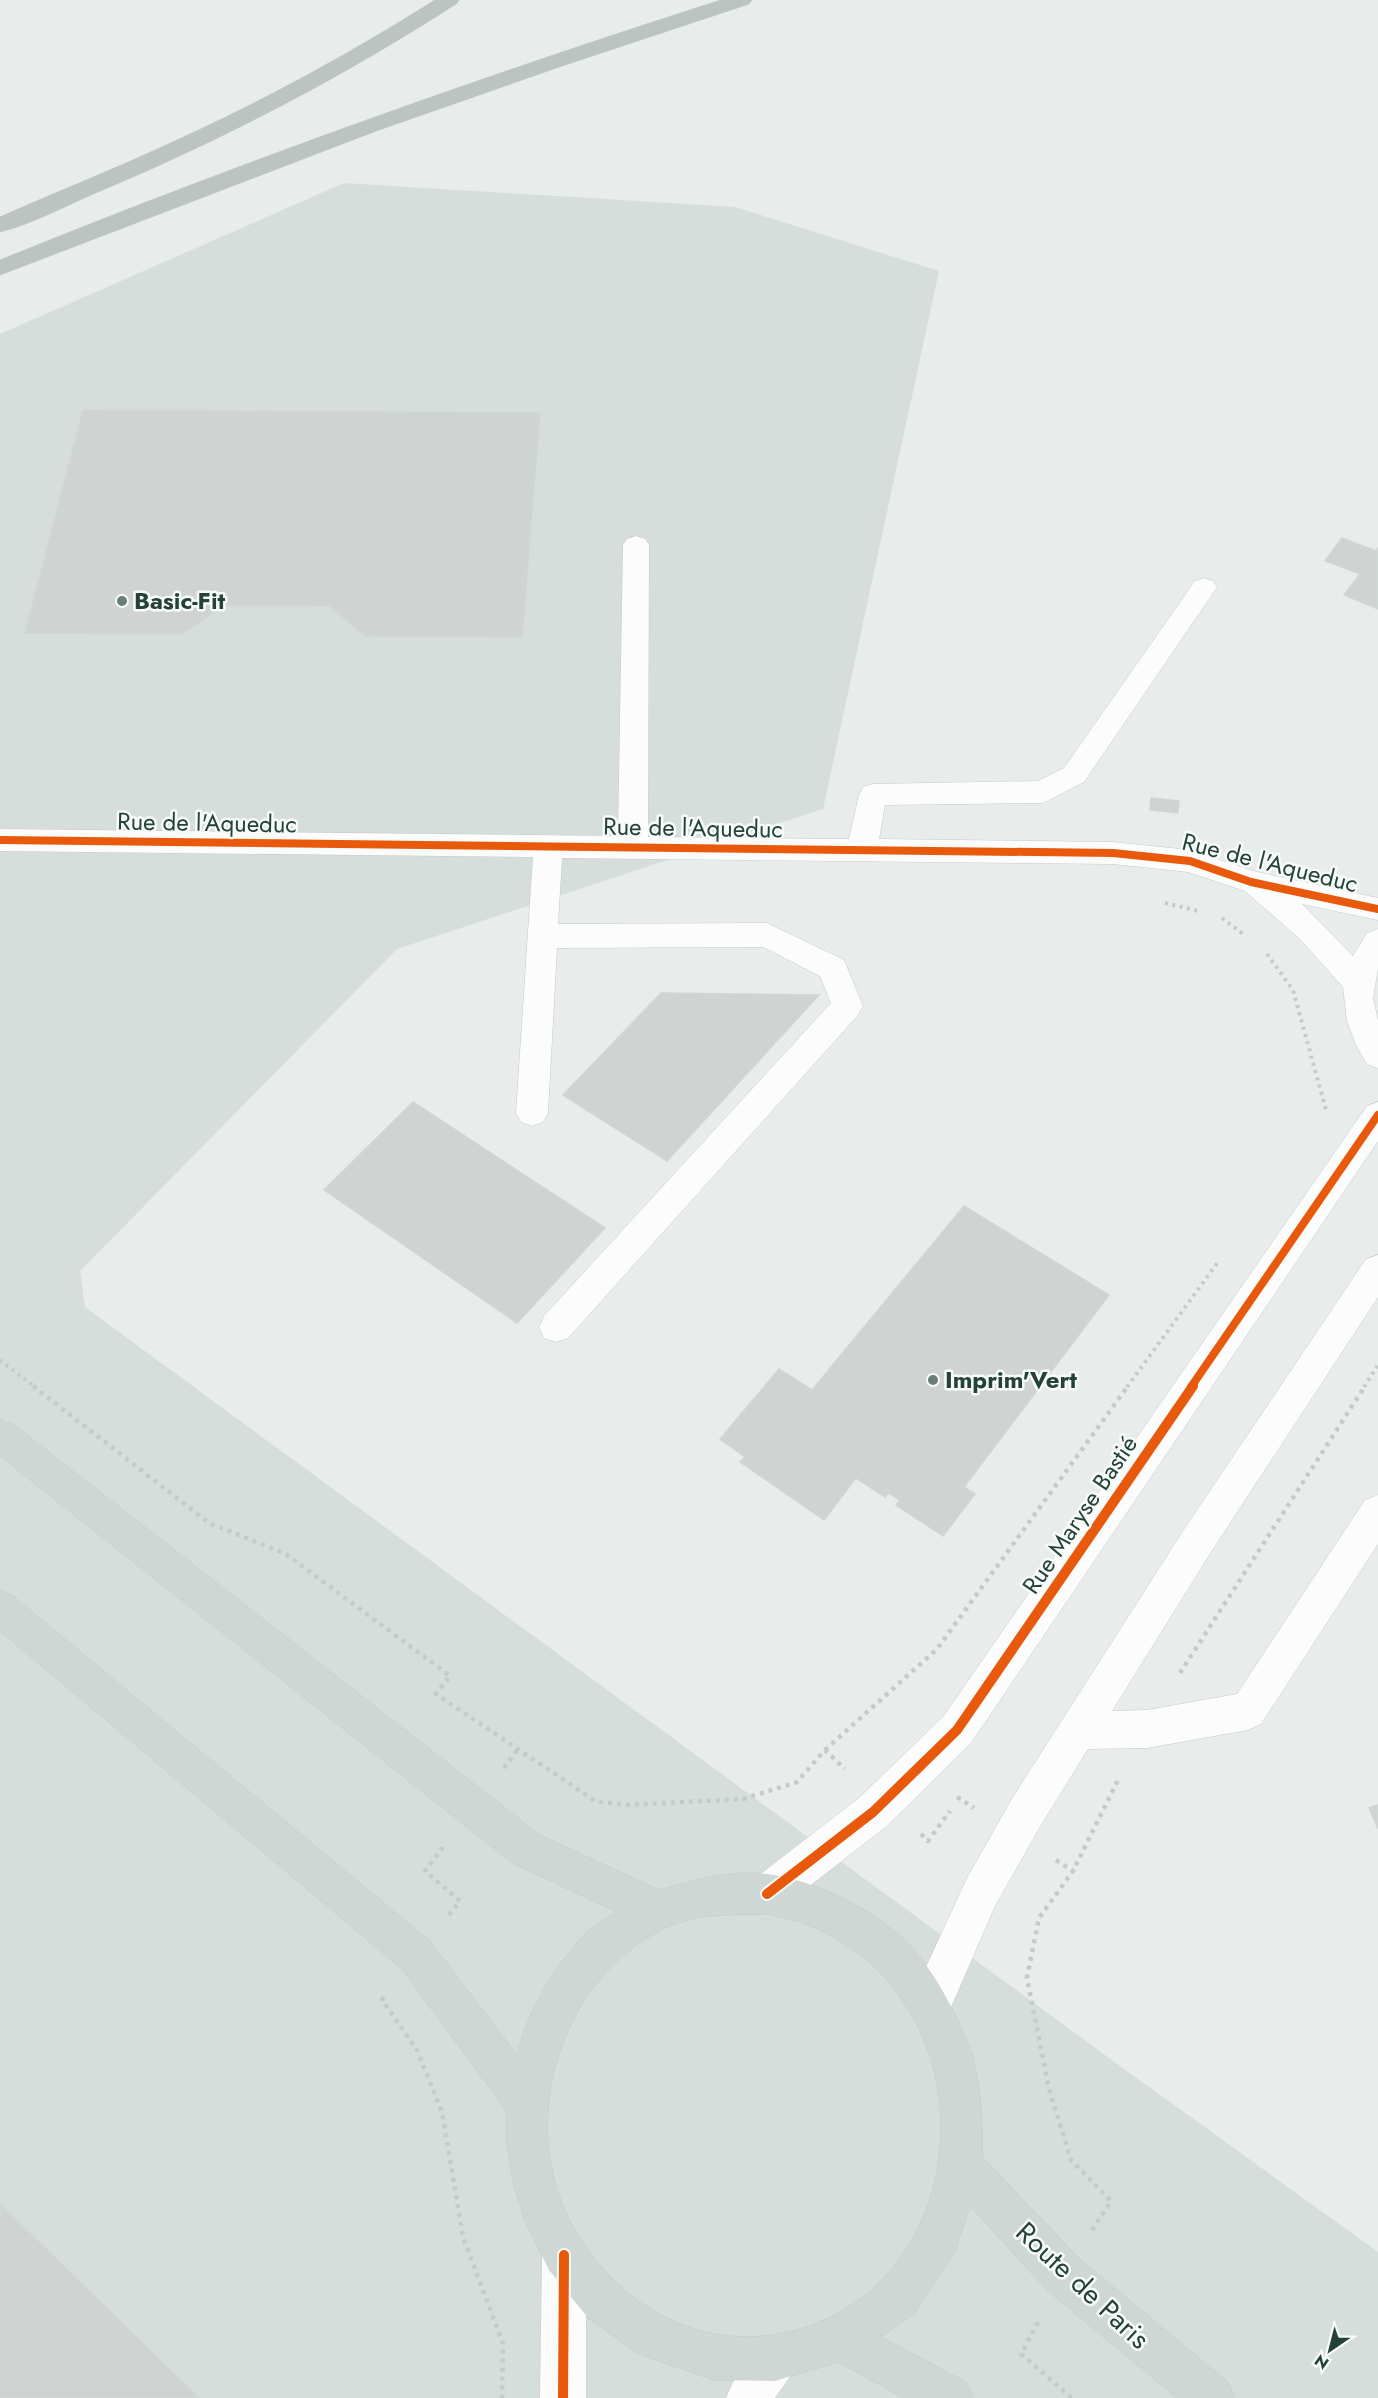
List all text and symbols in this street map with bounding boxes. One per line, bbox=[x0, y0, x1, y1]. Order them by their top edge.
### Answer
place label: Basic-Fit bbox=[134, 583, 226, 618]
marker: Basic-Fit bbox=[115, 594, 129, 608]
street label: Rue de l'Aqueduc bbox=[117, 803, 297, 842]
street label: Rue de l'Aqueduc bbox=[603, 808, 783, 847]
street label: Rue de l'Aqueduc bbox=[1179, 824, 1362, 901]
place label: Imprim'Vert bbox=[945, 1362, 1077, 1397]
marker: Imprim'Vert bbox=[926, 1373, 940, 1387]
street label: Rue Maryse Bastié bbox=[1014, 1429, 1146, 1601]
street label: Route de Paris bbox=[1006, 2212, 1159, 2358]
north arrow bbox=[1300, 2320, 1360, 2380]
text: N bbox=[1310, 2349, 1333, 2375]

